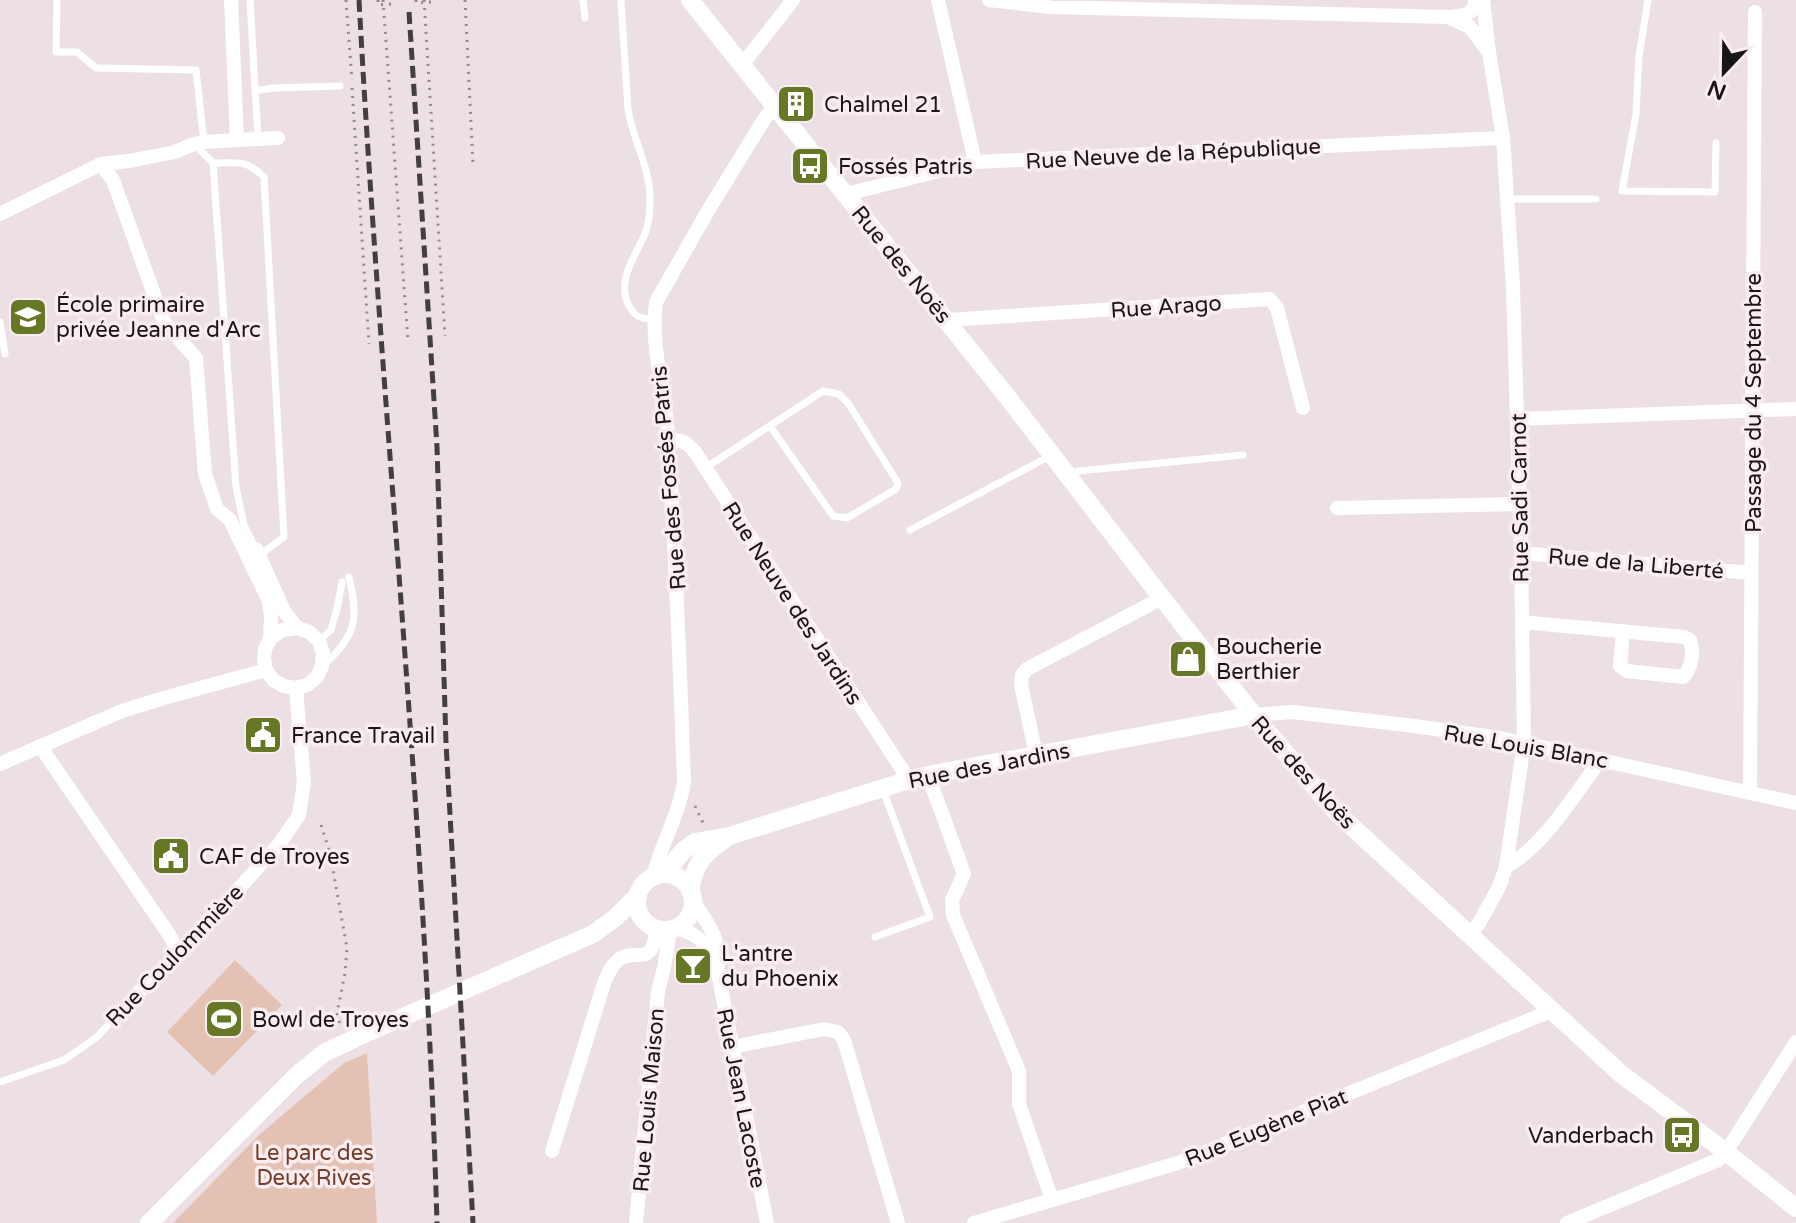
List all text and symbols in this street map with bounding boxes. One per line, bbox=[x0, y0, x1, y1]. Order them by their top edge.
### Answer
north arrow bbox=[1684, 32, 1764, 112]
text: N bbox=[1704, 74, 1730, 105]
building icon: Chalmel 21 bbox=[775, 83, 817, 125]
place label: Chalmel 21 bbox=[824, 92, 942, 118]
street label: Rue Neuve de la République bbox=[1025, 133, 1321, 175]
bus stop icon: Fossés Patris bbox=[789, 145, 831, 187]
place label: Fossés Patris bbox=[838, 154, 973, 180]
street label: Rue des Noës bbox=[846, 201, 957, 329]
street label: Passage du 4 Septembre bbox=[1741, 273, 1767, 533]
street label: Rue Arago bbox=[1110, 290, 1223, 324]
place label: École primaire privée Jeanne d'Arc bbox=[56, 291, 261, 343]
school or university icon: École primaire privée Jeanne d'Arc bbox=[7, 296, 49, 338]
street label: Rue des Fossés Patris bbox=[646, 365, 692, 591]
street label: Rue Sadi Carnot bbox=[1506, 413, 1534, 583]
street label: Rue Neuve des Jardins bbox=[717, 497, 868, 710]
street label: Rue de la Liberté bbox=[1547, 543, 1725, 585]
place label: Boucherie Berthier bbox=[1216, 634, 1322, 685]
shop icon: Boucherie Berthier bbox=[1167, 638, 1209, 680]
street label: Rue des Noës bbox=[1246, 711, 1361, 835]
public building icon: France Travail bbox=[242, 714, 284, 756]
street label: Rue Louis Blanc bbox=[1442, 720, 1610, 774]
place label: France Travail bbox=[291, 723, 435, 749]
street label: Rue des Jardins bbox=[906, 738, 1072, 794]
public building icon: CAF de Troyes bbox=[150, 835, 192, 877]
place label: CAF de Troyes bbox=[199, 844, 350, 870]
street label: Rue Coulommière bbox=[101, 880, 249, 1032]
place label: L'antre du Phoenix bbox=[721, 941, 839, 992]
bar icon: L'antre du Phoenix bbox=[672, 945, 714, 987]
sports icon: Bowl de Troyes bbox=[203, 998, 245, 1040]
street label: Rue Jean Lacoste bbox=[711, 1006, 771, 1190]
place label: Bowl de Troyes bbox=[252, 1007, 409, 1033]
street label: Rue Louis Maison bbox=[628, 1007, 670, 1193]
street label: Rue Eugène Piat bbox=[1181, 1083, 1351, 1172]
bus stop icon: Vanderbach bbox=[1661, 1114, 1703, 1156]
place label: Vanderbach bbox=[1528, 1123, 1654, 1149]
park label: Le parc des Deux Rives bbox=[254, 1140, 374, 1191]

